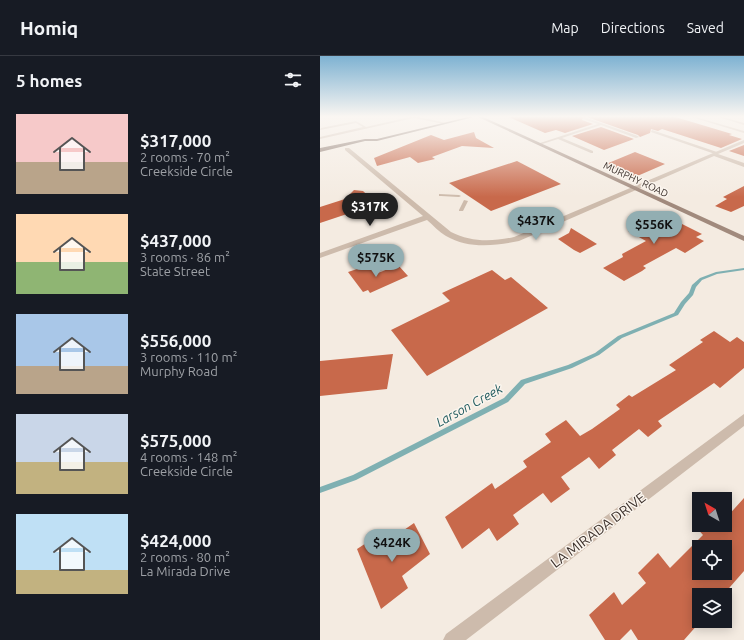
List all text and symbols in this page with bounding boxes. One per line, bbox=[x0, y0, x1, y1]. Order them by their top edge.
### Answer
text: Homiq bbox=[20, 17, 78, 39]
text: Map bbox=[551, 20, 579, 36]
text: Directions bbox=[601, 20, 665, 36]
text: Saved bbox=[687, 20, 724, 36]
icon: filters bbox=[282, 69, 304, 91]
text: 5 homes bbox=[16, 71, 82, 90]
icon: home bbox=[48, 130, 96, 178]
text: $317,000 bbox=[140, 131, 211, 150]
text: 2 rooms · 70 m² bbox=[140, 150, 230, 164]
street label: MURPHY ROAD bbox=[602, 160, 670, 199]
text: Creekside Circle bbox=[140, 164, 233, 178]
pin: $317K bbox=[342, 193, 398, 227]
text: $317K bbox=[351, 199, 389, 213]
pin: $437K bbox=[508, 207, 564, 241]
pin: $556K bbox=[626, 211, 682, 245]
text: $437K bbox=[517, 213, 555, 227]
text: $556K bbox=[635, 217, 673, 231]
icon: home bbox=[48, 230, 96, 278]
text: $437,000 bbox=[140, 231, 211, 250]
pin: $575K bbox=[348, 244, 404, 278]
text: 3 rooms · 86 m² bbox=[140, 250, 230, 264]
text: $575K bbox=[357, 250, 395, 264]
text: State Street bbox=[140, 264, 210, 278]
icon: home bbox=[48, 330, 96, 378]
text: $556,000 bbox=[140, 331, 211, 350]
text: 3 rooms · 110 m² bbox=[140, 350, 237, 364]
text: Murphy Road bbox=[140, 364, 218, 378]
water label: Larson Creek bbox=[433, 381, 505, 429]
icon: home bbox=[48, 430, 96, 478]
text: $575,000 bbox=[140, 431, 211, 450]
text: 4 rooms · 148 m² bbox=[140, 450, 237, 464]
text: Creekside Circle bbox=[140, 464, 233, 478]
street label: LA MIRADA DRIVE bbox=[547, 489, 649, 571]
north arrow bbox=[692, 492, 732, 532]
map controls bbox=[692, 492, 732, 628]
pin: $424K bbox=[364, 529, 420, 563]
icon: home bbox=[48, 530, 96, 578]
text: $424,000 bbox=[140, 531, 211, 550]
text: $424K bbox=[373, 535, 411, 549]
button: locate bbox=[692, 540, 732, 580]
text: 2 rooms · 80 m² bbox=[140, 550, 230, 564]
text: La Mirada Drive bbox=[140, 564, 230, 578]
button: layers bbox=[692, 588, 732, 628]

